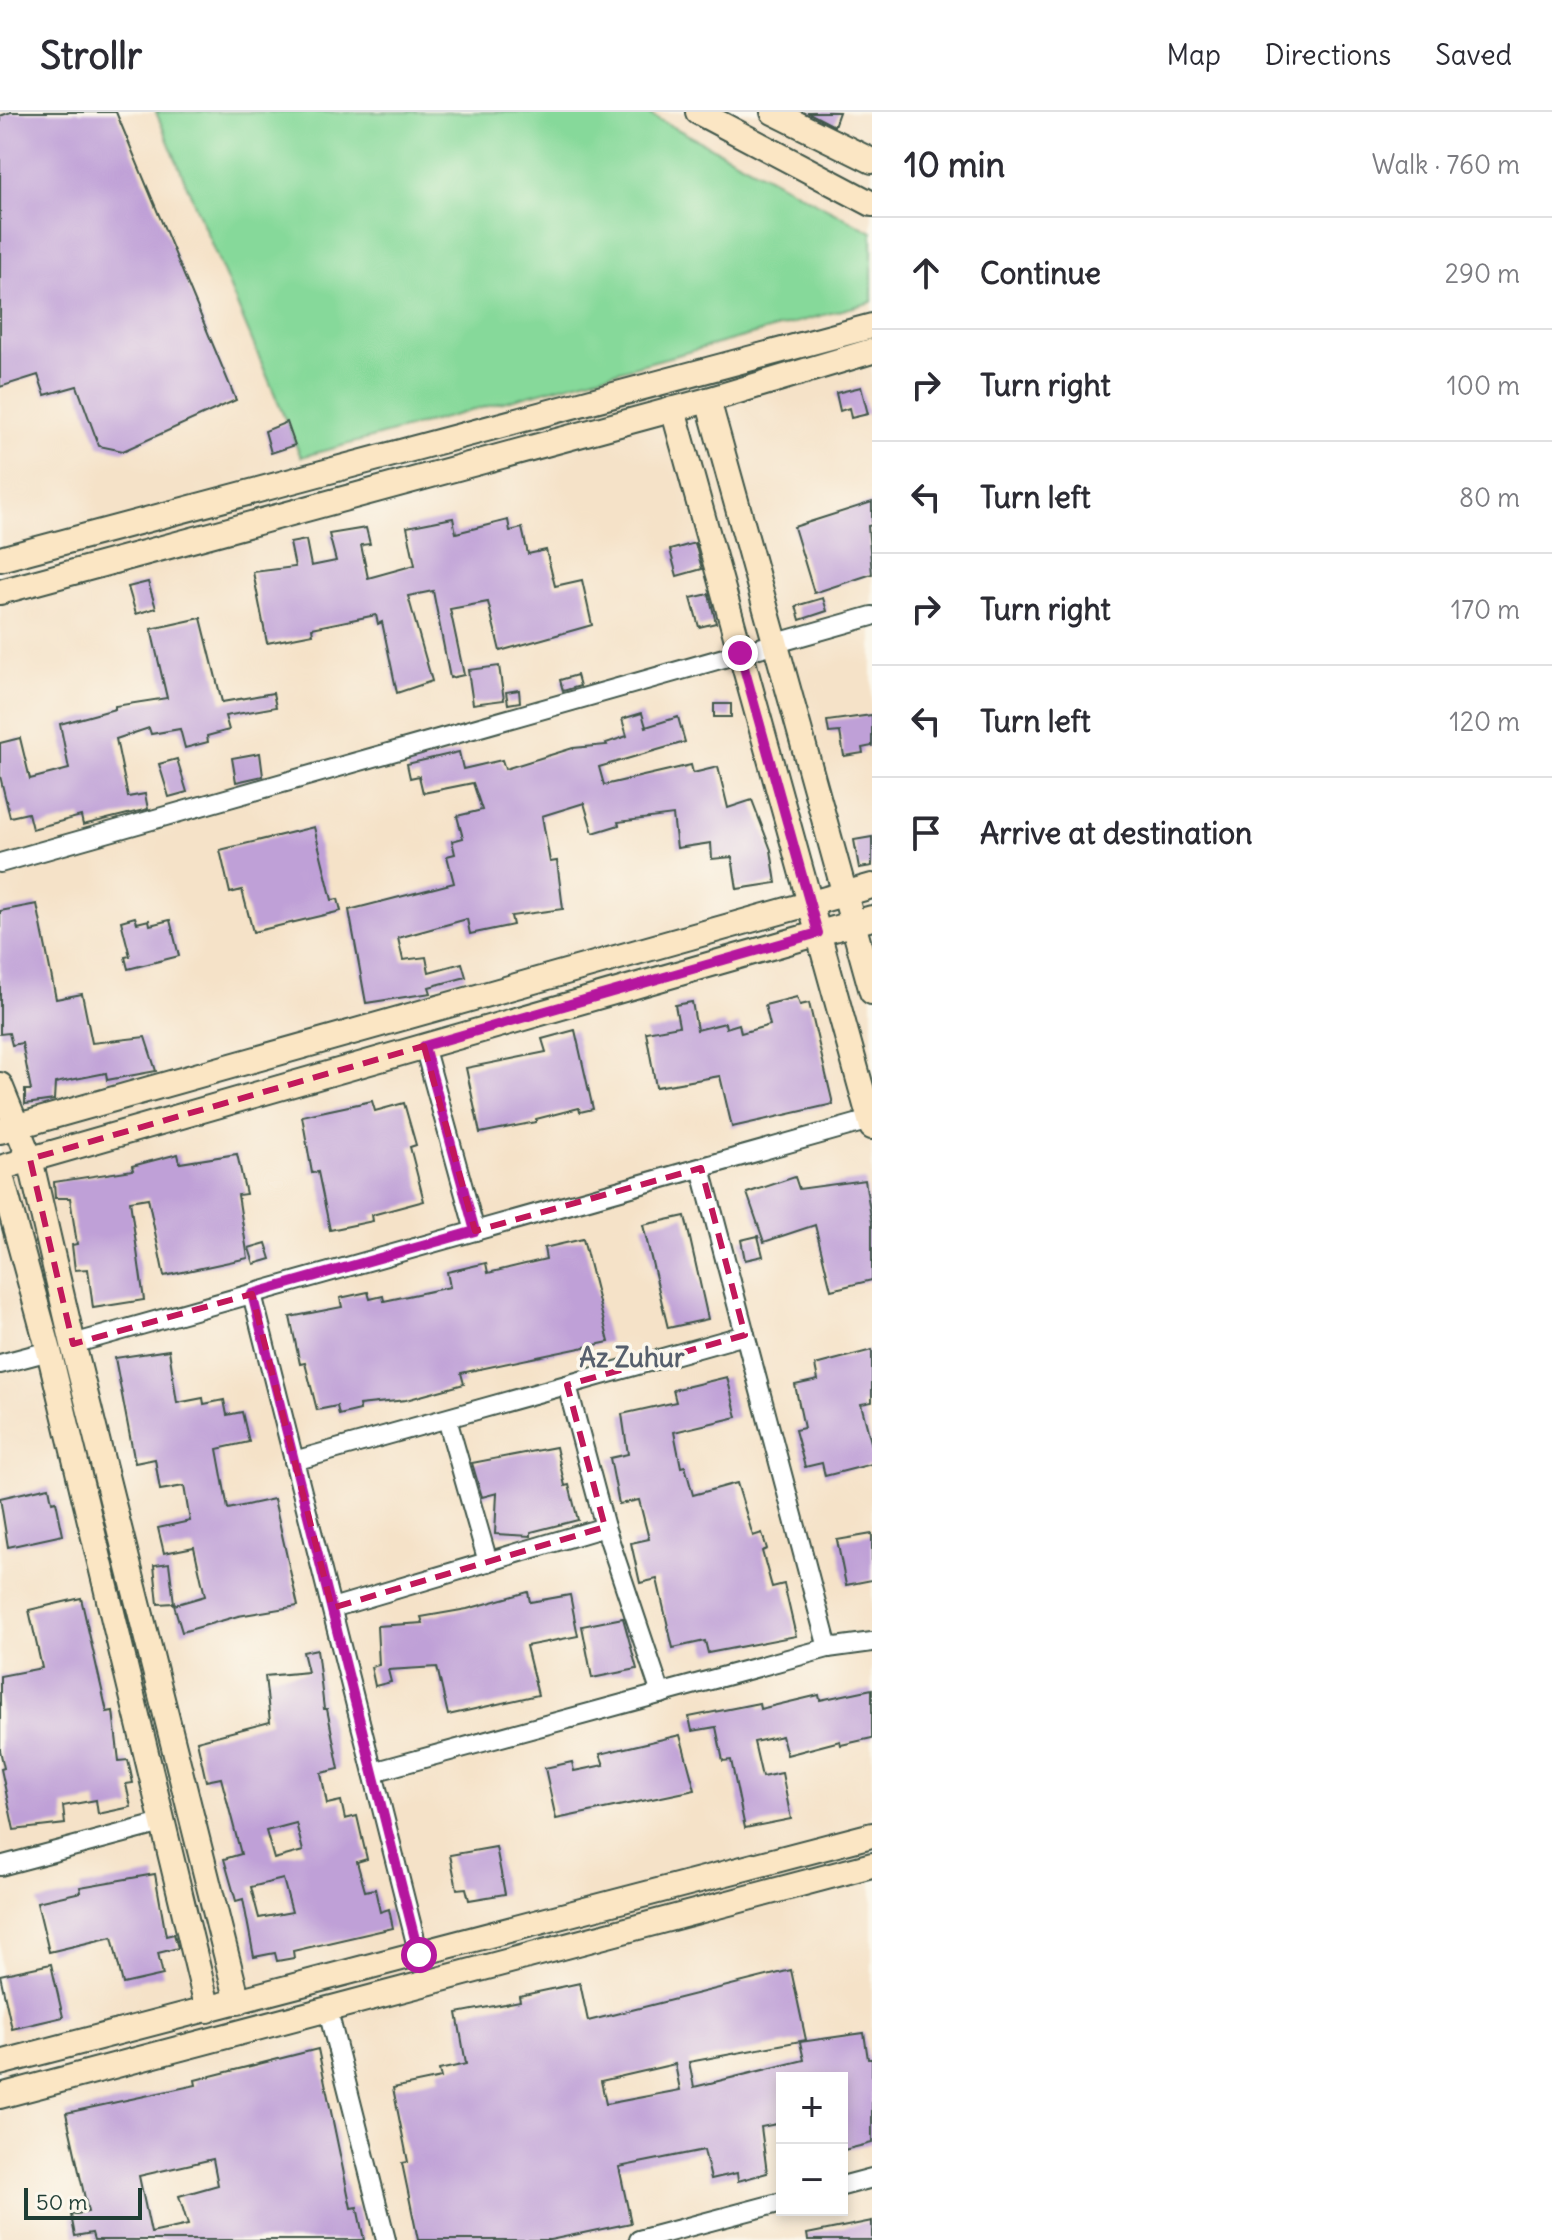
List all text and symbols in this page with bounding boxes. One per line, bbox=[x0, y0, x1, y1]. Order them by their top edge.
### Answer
text: Strollr bbox=[40, 32, 142, 79]
text: Map bbox=[1166, 37, 1221, 73]
text: Directions bbox=[1265, 37, 1391, 73]
text: Saved bbox=[1435, 37, 1512, 73]
text: 10 min bbox=[904, 143, 1005, 186]
text: Walk · 760 m bbox=[1372, 148, 1520, 181]
icon: ahead bbox=[904, 251, 948, 295]
text: Continue bbox=[980, 254, 1101, 292]
text: 290 m bbox=[1445, 257, 1520, 290]
icon: right bbox=[904, 363, 948, 407]
text: Turn right bbox=[980, 366, 1111, 404]
text: 100 m bbox=[1446, 369, 1520, 402]
icon: left bbox=[904, 475, 948, 519]
text: Turn left bbox=[980, 478, 1091, 516]
text: 80 m bbox=[1459, 481, 1520, 514]
icon: right bbox=[904, 587, 948, 631]
text: Turn right bbox=[980, 590, 1111, 628]
text: 170 m bbox=[1451, 593, 1520, 626]
route end bbox=[722, 635, 758, 671]
icon: left bbox=[904, 699, 948, 743]
text: Turn left bbox=[980, 702, 1091, 740]
text: 120 m bbox=[1449, 705, 1520, 738]
icon: arrive bbox=[904, 811, 948, 855]
text: Arrive at destination bbox=[980, 814, 1252, 852]
district label: Az Zuhur bbox=[579, 1341, 685, 1374]
route start bbox=[401, 1937, 437, 1973]
map controls bbox=[776, 2072, 848, 2216]
button: + bbox=[776, 2072, 848, 2144]
button: − bbox=[776, 2144, 848, 2216]
scale bar bbox=[24, 2184, 142, 2220]
text: 50 m bbox=[36, 2188, 88, 2216]

